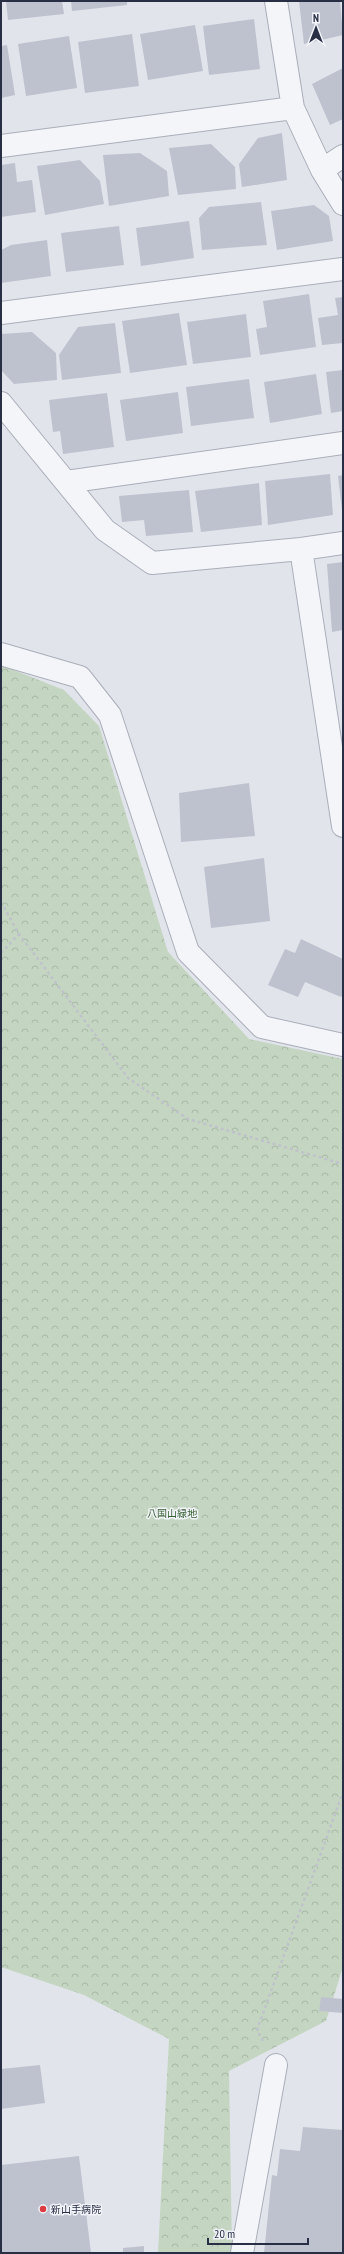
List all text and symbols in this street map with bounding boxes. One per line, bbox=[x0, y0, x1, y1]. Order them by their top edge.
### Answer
north arrow bbox=[296, 8, 336, 48]
text: N bbox=[313, 11, 319, 25]
park label: 八国山緑地 bbox=[147, 1507, 198, 1520]
place label: 新山手病院 bbox=[51, 2203, 101, 2216]
marker: 新山手病院 bbox=[38, 2204, 48, 2214]
scale bar bbox=[208, 2220, 308, 2246]
text: 20 m bbox=[214, 2226, 235, 2241]

